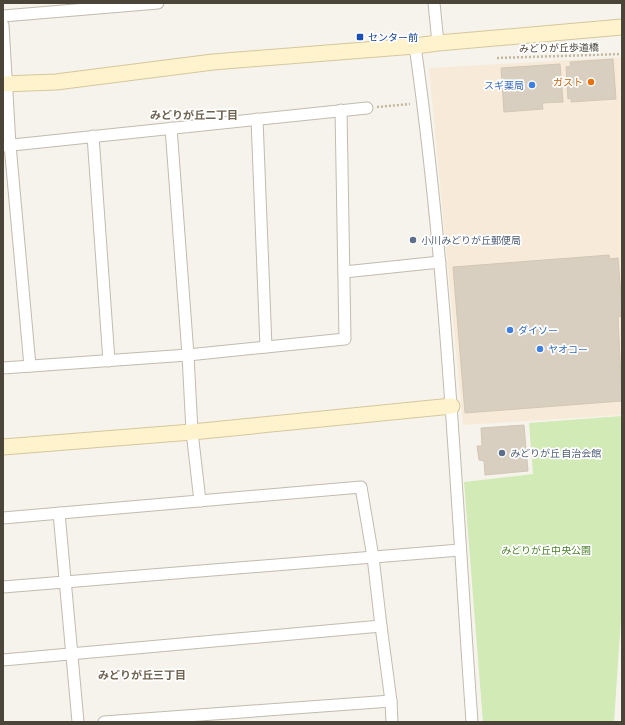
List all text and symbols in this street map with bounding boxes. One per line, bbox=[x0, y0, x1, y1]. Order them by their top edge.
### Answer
marker: センター前 bbox=[355, 32, 365, 42]
place label: センター前 bbox=[368, 32, 418, 43]
street label: みどりが丘歩道橋 bbox=[519, 42, 599, 54]
place label: ガスト bbox=[553, 77, 583, 88]
marker: ガスト bbox=[586, 77, 596, 87]
place label: スギ薬局 bbox=[484, 80, 524, 91]
marker: スギ薬局 bbox=[527, 80, 537, 90]
district label: みどりが丘二丁目 bbox=[150, 109, 238, 121]
marker: 小川みどりが丘郵便局 bbox=[408, 235, 418, 245]
place label: 小川みどりが丘郵便局 bbox=[421, 235, 521, 246]
marker: ダイソー bbox=[505, 325, 515, 335]
place label: ダイソー bbox=[518, 325, 558, 336]
marker: ヤオコー bbox=[535, 344, 545, 354]
place label: ヤオコー bbox=[548, 344, 588, 355]
marker: みどりが丘 自治会館 bbox=[497, 448, 507, 458]
place label: みどりが丘 自治会館 bbox=[510, 448, 601, 459]
park label: みどりが丘中央公園 bbox=[501, 545, 591, 556]
district label: みどりが丘三丁目 bbox=[98, 669, 186, 681]

